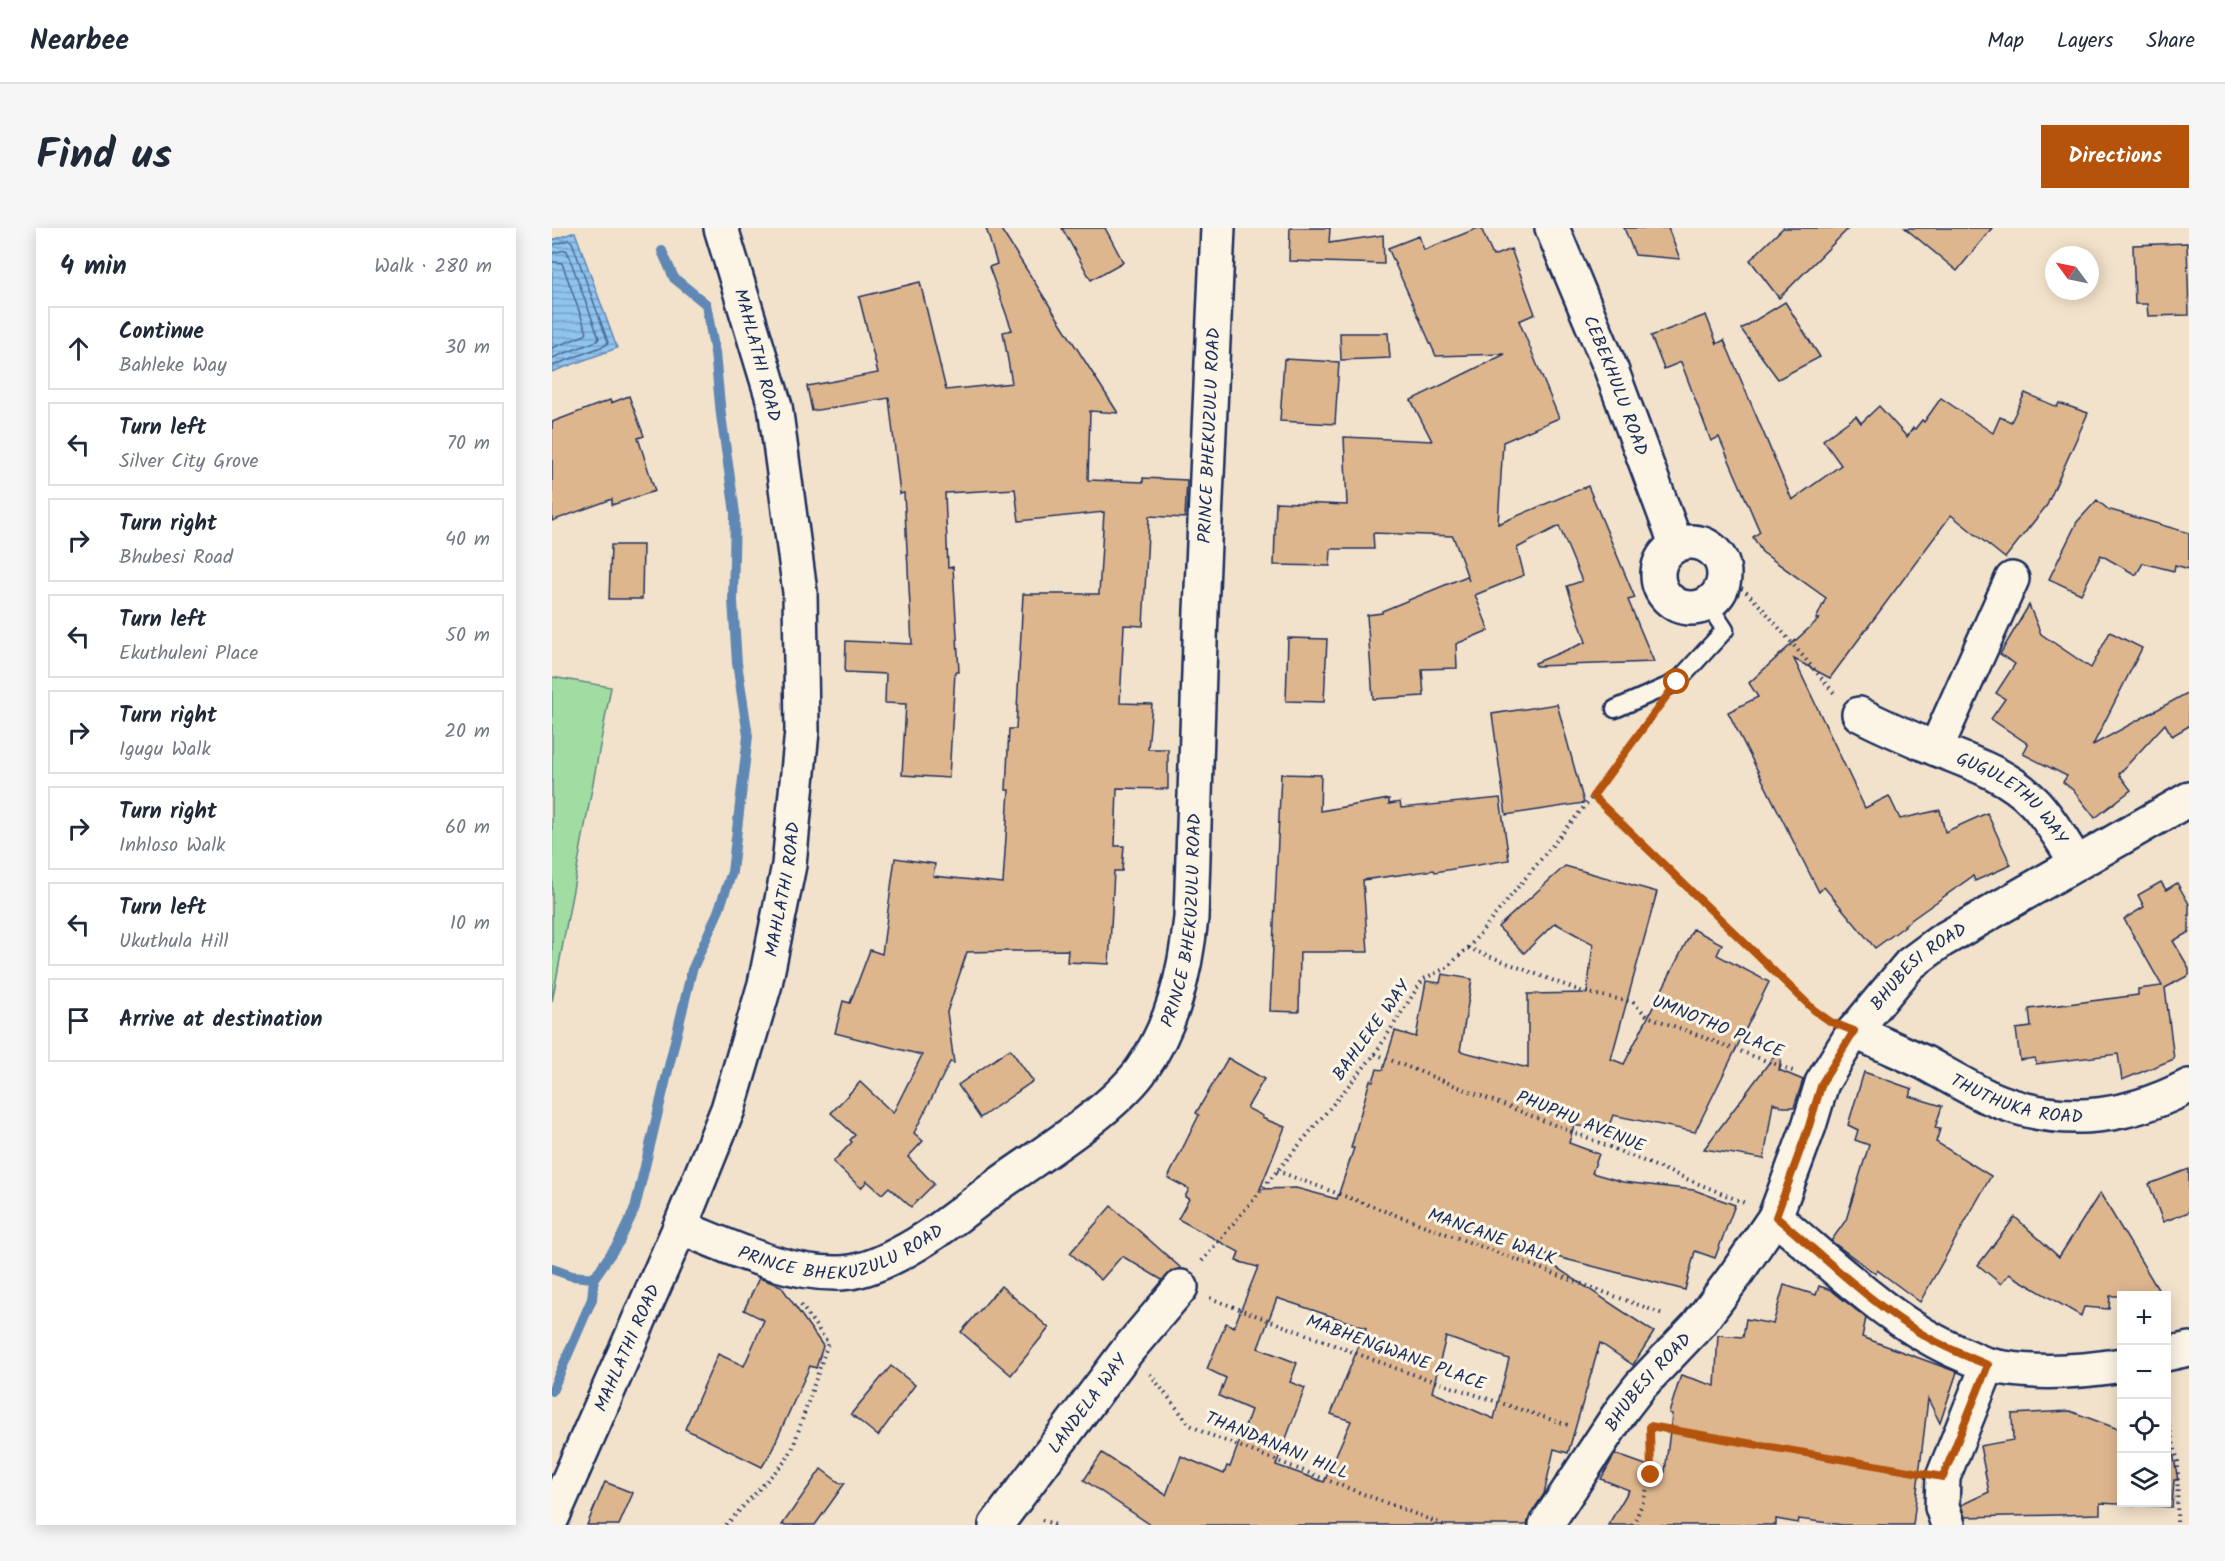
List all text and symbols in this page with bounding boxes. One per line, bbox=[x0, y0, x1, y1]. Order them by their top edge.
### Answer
text: Nearbee bbox=[30, 19, 129, 64]
text: Map bbox=[1987, 25, 2024, 58]
text: Layers bbox=[2057, 25, 2113, 58]
text: Share bbox=[2146, 25, 2195, 58]
text: Find us bbox=[36, 123, 172, 190]
button: Directions bbox=[2041, 125, 2189, 188]
text: 4 min bbox=[60, 246, 127, 288]
north arrow bbox=[2045, 246, 2099, 300]
text: Walk · 280 m bbox=[374, 251, 492, 283]
street label: MAHLATHI ROAD bbox=[725, 286, 788, 425]
street label: CEBEKHULU ROAD bbox=[1574, 311, 1655, 461]
text: Continue bbox=[119, 315, 204, 350]
street label: PRINCE BHEKUZULU ROAD bbox=[1191, 327, 1230, 544]
icon: ahead bbox=[62, 332, 95, 365]
text: 30 m bbox=[445, 332, 490, 364]
text: Bahleke Way bbox=[119, 350, 227, 382]
text: Turn left bbox=[119, 411, 206, 446]
icon: left bbox=[62, 428, 95, 461]
text: 70 m bbox=[447, 428, 490, 460]
text: Silver City Grove bbox=[119, 446, 259, 478]
text: Turn right bbox=[119, 507, 217, 542]
icon: right bbox=[62, 524, 95, 557]
text: 40 m bbox=[445, 524, 490, 556]
text: Bhubesi Road bbox=[119, 542, 233, 574]
text: Turn left bbox=[119, 603, 206, 638]
icon: left bbox=[62, 620, 95, 653]
text: 50 m bbox=[445, 620, 490, 652]
text: Ekuthuleni Place bbox=[119, 638, 258, 670]
route start bbox=[1663, 668, 1689, 694]
text: Turn right bbox=[119, 699, 217, 734]
icon: right bbox=[62, 716, 95, 749]
text: 20 m bbox=[444, 716, 490, 748]
text: Igugu Walk bbox=[119, 734, 211, 766]
street label: GUGULETHU WAY bbox=[1951, 745, 2075, 851]
text: Turn right bbox=[119, 795, 217, 830]
icon: right bbox=[62, 812, 95, 845]
text: 60 m bbox=[445, 812, 490, 844]
street label: PRINCE BHEKUZULU ROAD bbox=[1154, 813, 1210, 1032]
street label: MAHLATHI ROAD bbox=[758, 820, 809, 960]
text: Inhloso Walk bbox=[119, 830, 225, 862]
text: Turn left bbox=[119, 891, 206, 926]
icon: left bbox=[62, 908, 95, 941]
text: 10 m bbox=[450, 908, 490, 940]
street label: BHUBESI ROAD bbox=[1864, 916, 1973, 1018]
text: Ukuthula Hill bbox=[119, 926, 228, 958]
street label: BAHLEKE WAY bbox=[1326, 974, 1419, 1087]
street label: UMNOTHO PLACE bbox=[1647, 988, 1788, 1067]
text: Arrive at destination bbox=[119, 1003, 322, 1038]
icon: arrive bbox=[62, 1004, 95, 1037]
street label: THUTHUKA ROAD bbox=[1944, 1067, 2083, 1132]
street label: PHUPHU AVENUE bbox=[1512, 1083, 1650, 1162]
street label: MANCANE WALK bbox=[1423, 1201, 1560, 1274]
street label: PRINCE BHEKUZULU ROAD bbox=[734, 1217, 951, 1289]
street label: MAHLATHI ROAD bbox=[587, 1280, 669, 1417]
map controls bbox=[2117, 1291, 2171, 1507]
button: + bbox=[2117, 1291, 2171, 1345]
street label: MABHENGWANE PLACE bbox=[1302, 1307, 1490, 1400]
street label: BHUBESI ROAD bbox=[1598, 1326, 1700, 1438]
button: − bbox=[2117, 1345, 2171, 1399]
street label: LANDELA WAY bbox=[1041, 1348, 1136, 1461]
button: locate bbox=[2117, 1399, 2171, 1453]
street label: THANDANANI HILL bbox=[1200, 1404, 1353, 1488]
button: layers bbox=[2117, 1453, 2171, 1507]
route end bbox=[1637, 1461, 1663, 1487]

